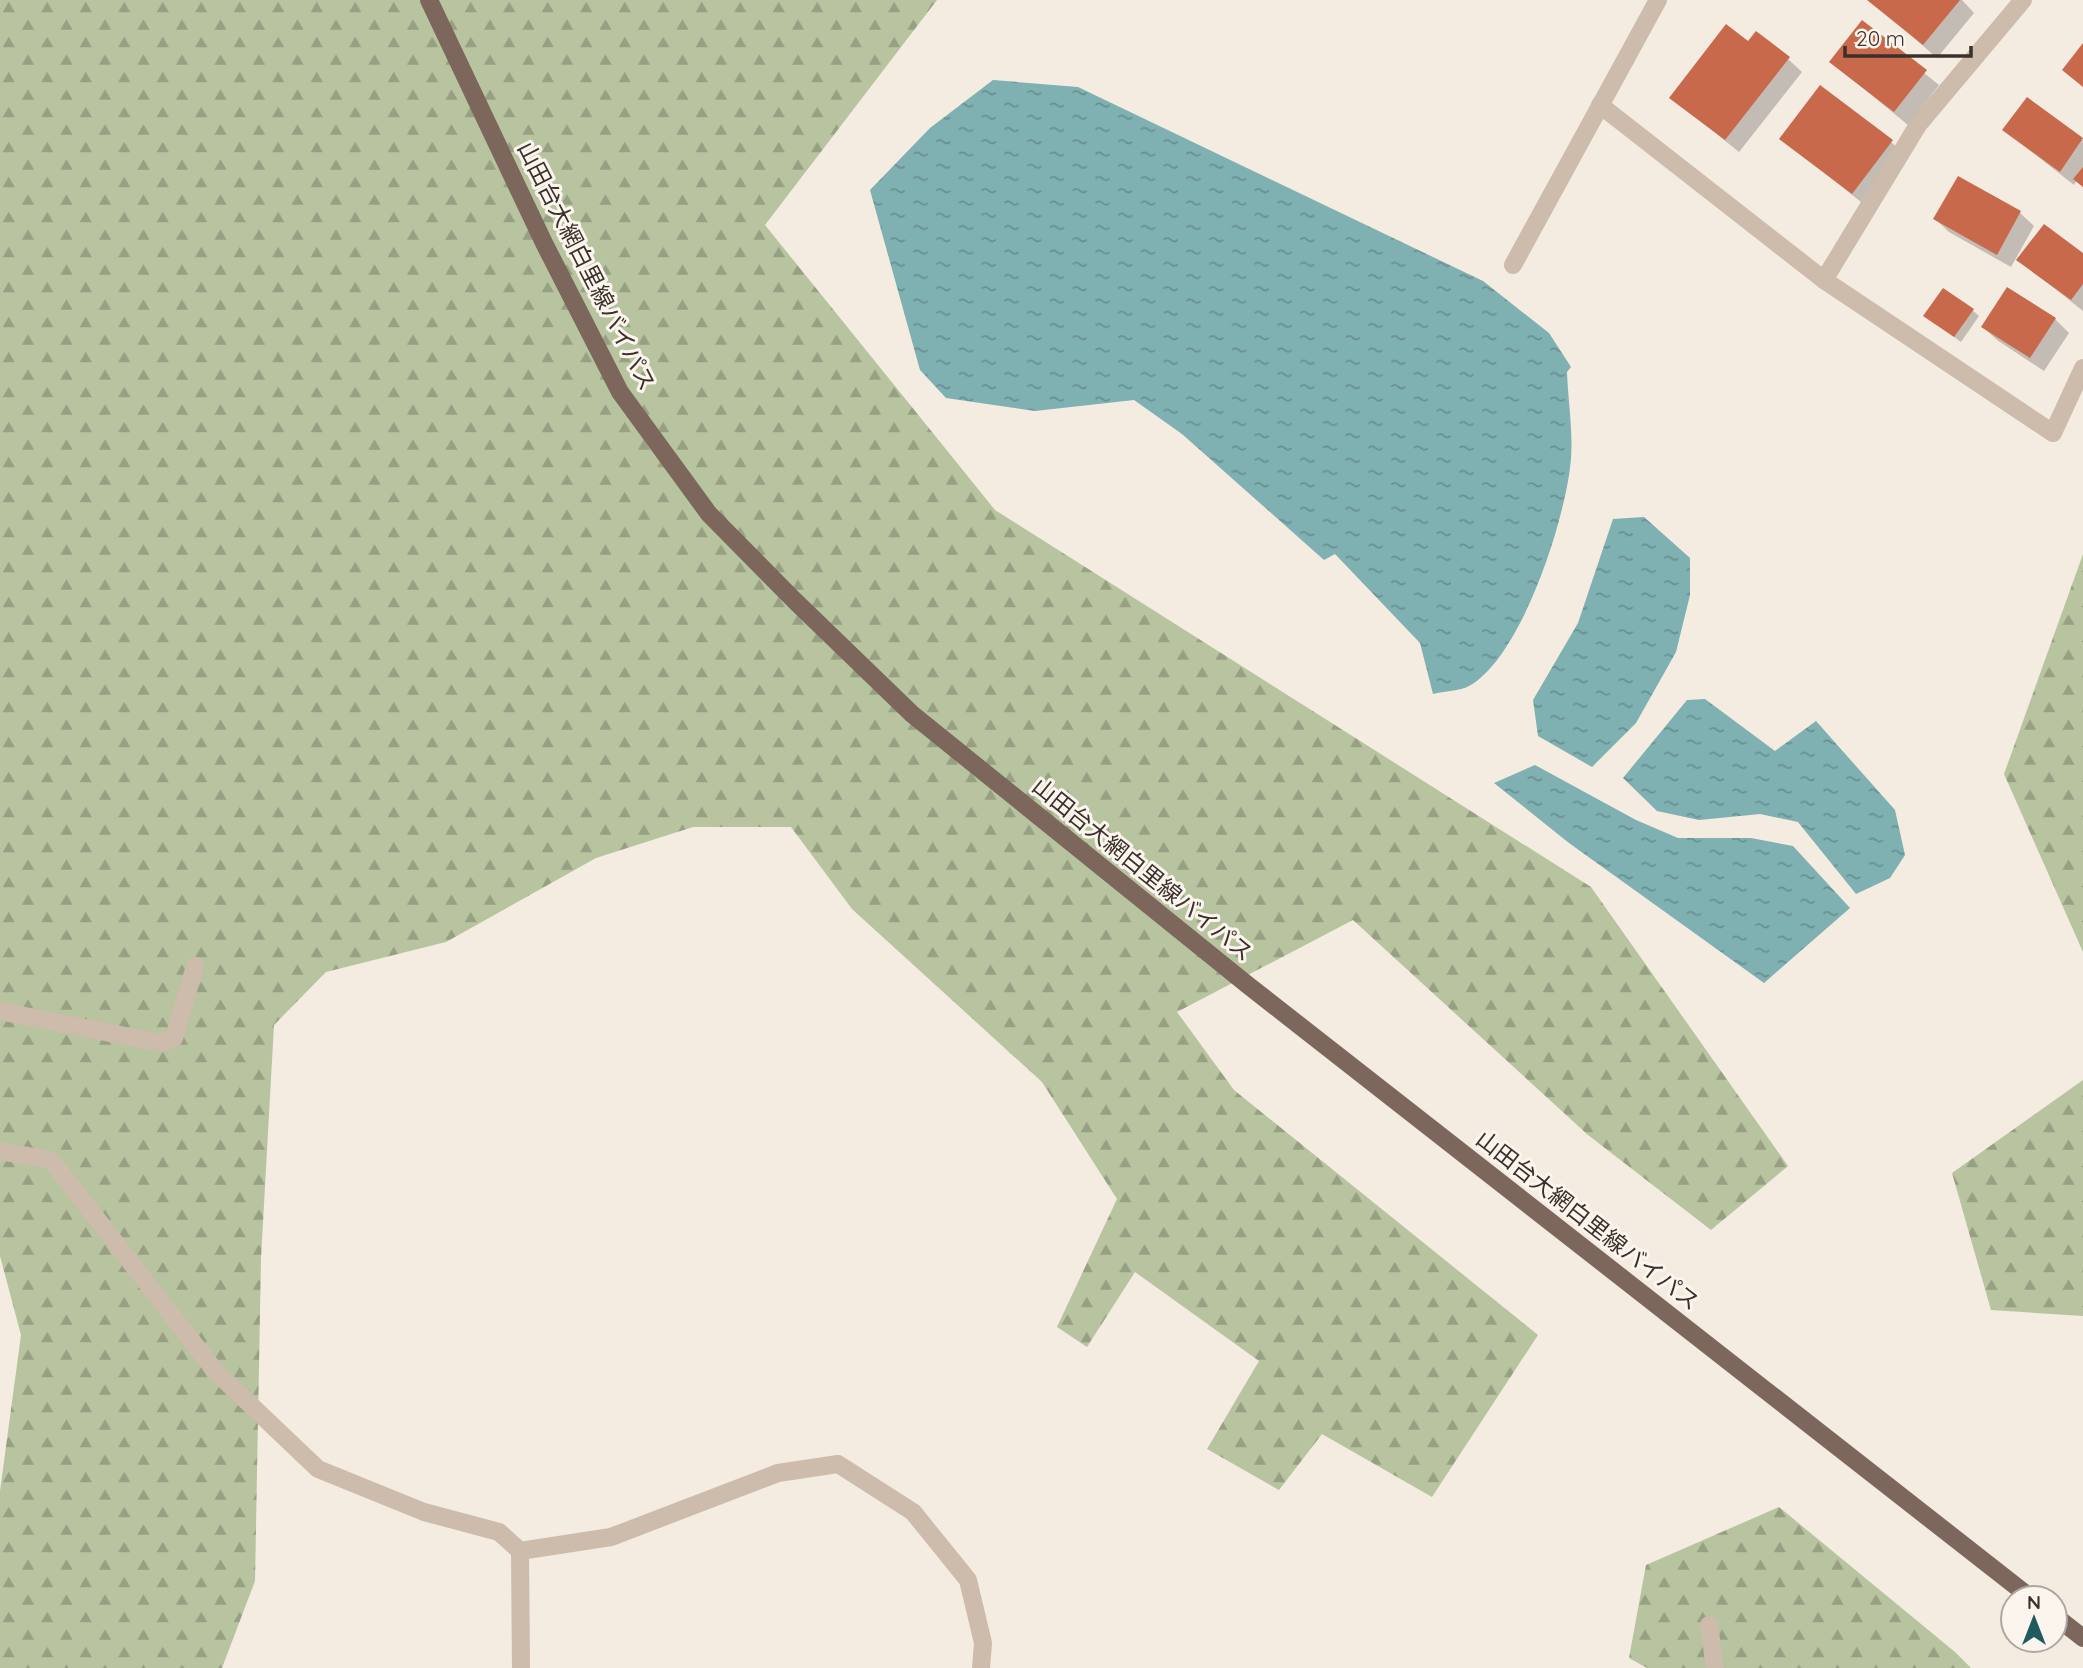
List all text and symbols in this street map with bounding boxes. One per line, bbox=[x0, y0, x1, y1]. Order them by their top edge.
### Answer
scale bar bbox=[1845, 14, 1971, 58]
text: 20 m bbox=[1856, 25, 1905, 51]
street label: 山田台大網白里線バイパス bbox=[512, 137, 662, 395]
street label: 山田台大網白里線バイパス bbox=[1027, 771, 1259, 967]
street label: 山田台大網白里線バイパス bbox=[1471, 1124, 1705, 1316]
north arrow bbox=[1999, 1584, 2069, 1654]
text: N bbox=[2027, 1590, 2041, 1614]

